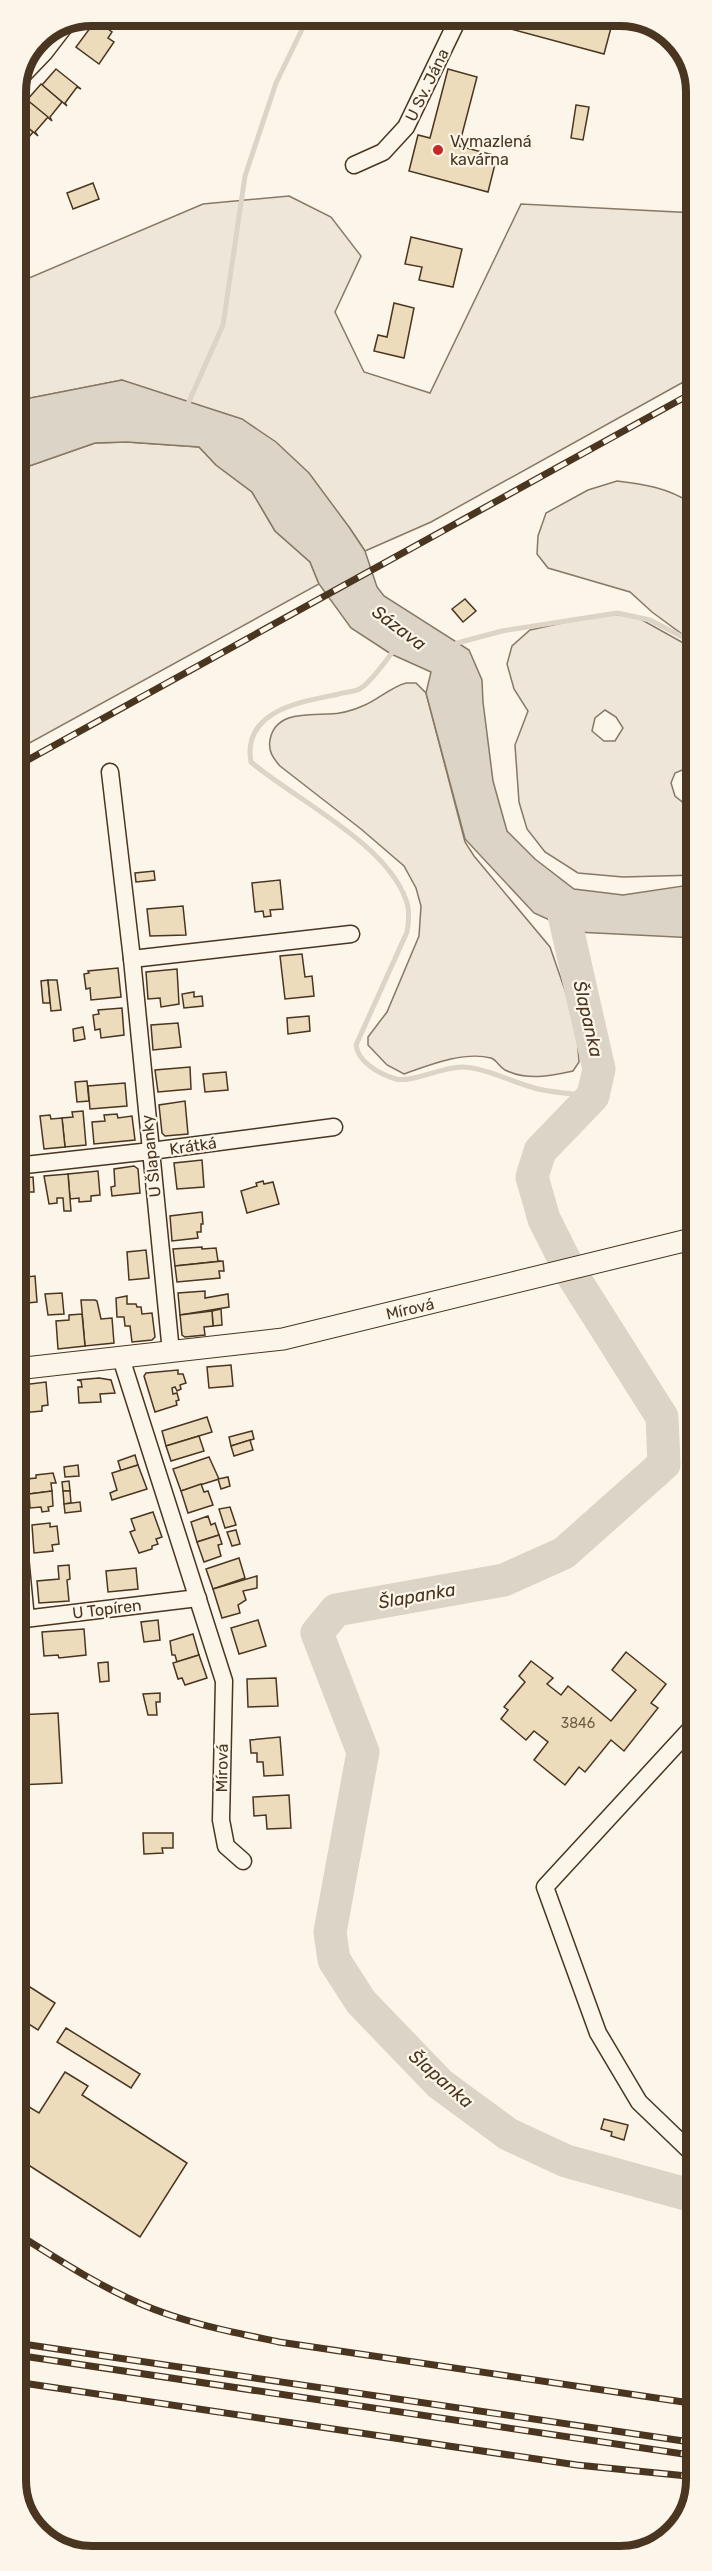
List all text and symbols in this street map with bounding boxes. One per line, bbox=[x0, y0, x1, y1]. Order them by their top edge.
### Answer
street label: U Sv. Jána bbox=[401, 46, 453, 124]
place label: Vymazlená kavárna bbox=[450, 132, 532, 169]
marker: Vymazlená kavárna bbox=[431, 143, 445, 157]
water label: Sázava bbox=[368, 601, 431, 656]
water label: Šlapanka bbox=[568, 978, 608, 1060]
street label: U Šlapanky bbox=[136, 1114, 165, 1198]
street label: Krátká bbox=[168, 1133, 218, 1159]
street label: Mírová bbox=[384, 1294, 436, 1324]
water label: Šlapanka bbox=[377, 1578, 458, 1614]
street label: U Topíren bbox=[71, 1595, 143, 1623]
house number: 3846 bbox=[561, 1715, 595, 1732]
street label: Mírová bbox=[212, 1743, 232, 1793]
water label: Šlapanka bbox=[404, 2045, 478, 2113]

